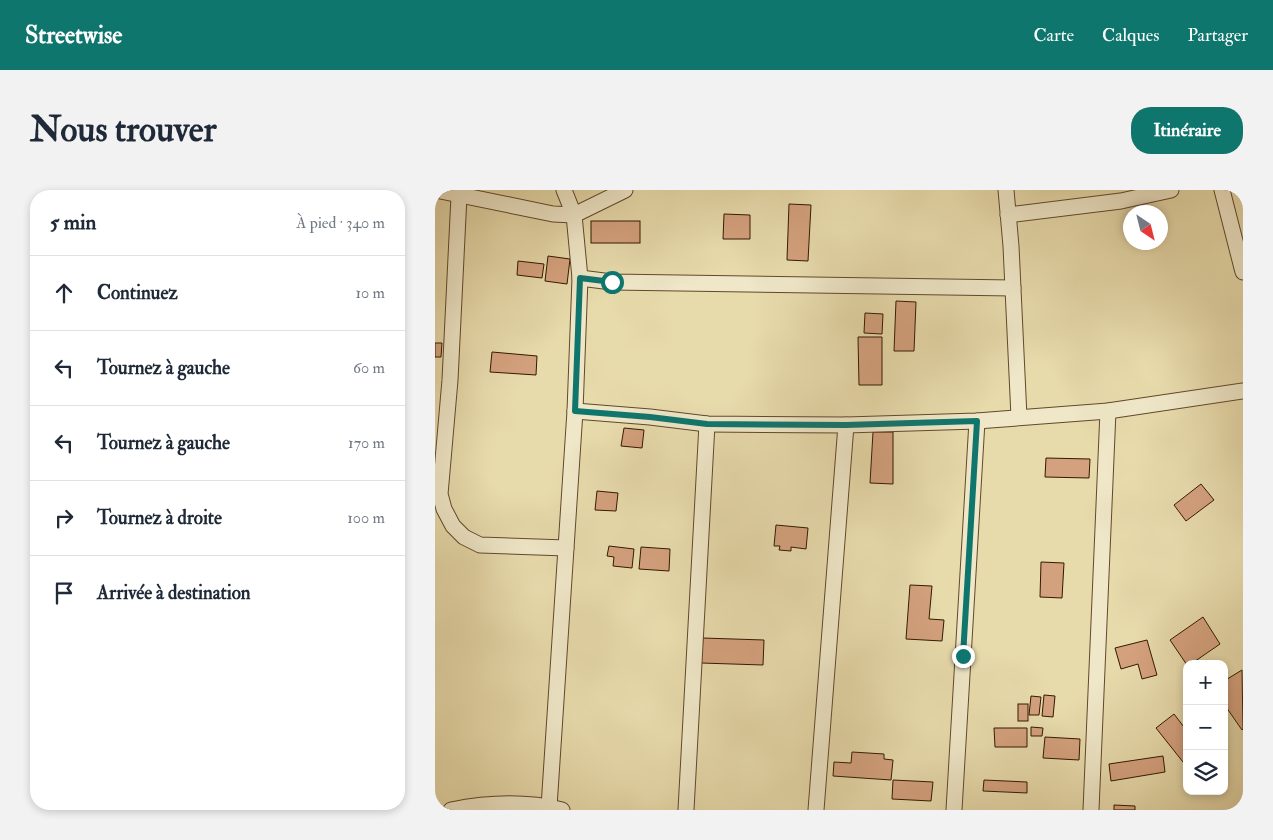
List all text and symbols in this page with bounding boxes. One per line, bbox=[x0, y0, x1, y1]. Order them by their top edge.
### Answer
text: Streetwise bbox=[25, 20, 122, 51]
text: Carte bbox=[1033, 24, 1074, 47]
text: Calques bbox=[1102, 24, 1159, 47]
text: Partager bbox=[1187, 24, 1248, 47]
button: Itinéraire bbox=[1131, 107, 1243, 154]
text: Nous trouver bbox=[30, 108, 217, 152]
north arrow bbox=[1123, 205, 1168, 250]
text: 5 min bbox=[50, 209, 96, 236]
text: À pied · 340 m bbox=[296, 213, 385, 233]
route start bbox=[601, 271, 624, 294]
icon: ahead bbox=[50, 279, 78, 307]
text: Continuez bbox=[97, 281, 178, 305]
text: 10 m bbox=[355, 283, 385, 303]
icon: left bbox=[50, 354, 78, 382]
text: Tournez à gauche bbox=[97, 356, 230, 380]
text: 60 m bbox=[353, 358, 385, 378]
icon: left bbox=[50, 429, 78, 457]
text: Tournez à gauche bbox=[97, 431, 230, 455]
text: 170 m bbox=[348, 433, 385, 453]
icon: right bbox=[50, 504, 78, 532]
text: Tournez à droite bbox=[97, 506, 222, 530]
text: 100 m bbox=[347, 508, 385, 528]
icon: arrive bbox=[50, 579, 78, 607]
text: Arrivée à destination bbox=[97, 581, 251, 605]
route end bbox=[952, 645, 975, 668]
map controls bbox=[1183, 660, 1228, 795]
button: + bbox=[1183, 660, 1228, 705]
button: − bbox=[1183, 705, 1228, 750]
button: layers bbox=[1183, 750, 1228, 795]

